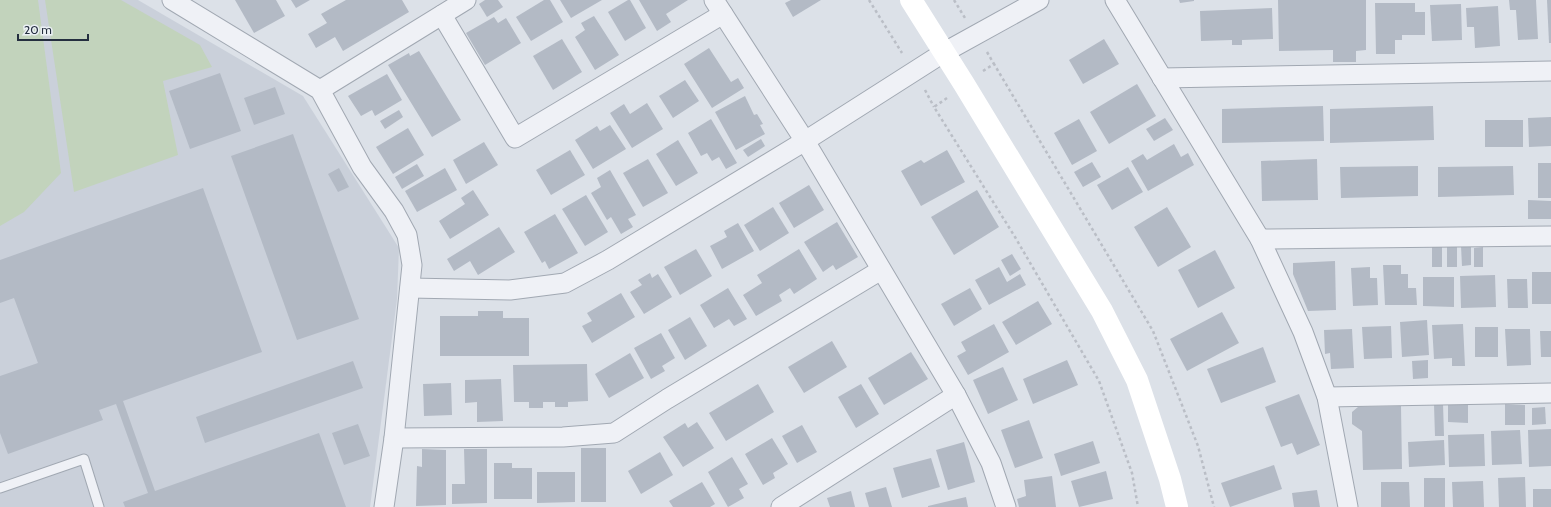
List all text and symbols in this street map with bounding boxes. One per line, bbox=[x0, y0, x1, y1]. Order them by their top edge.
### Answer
scale bar bbox=[18, 16, 88, 42]
text: 20 m bbox=[24, 22, 52, 37]

